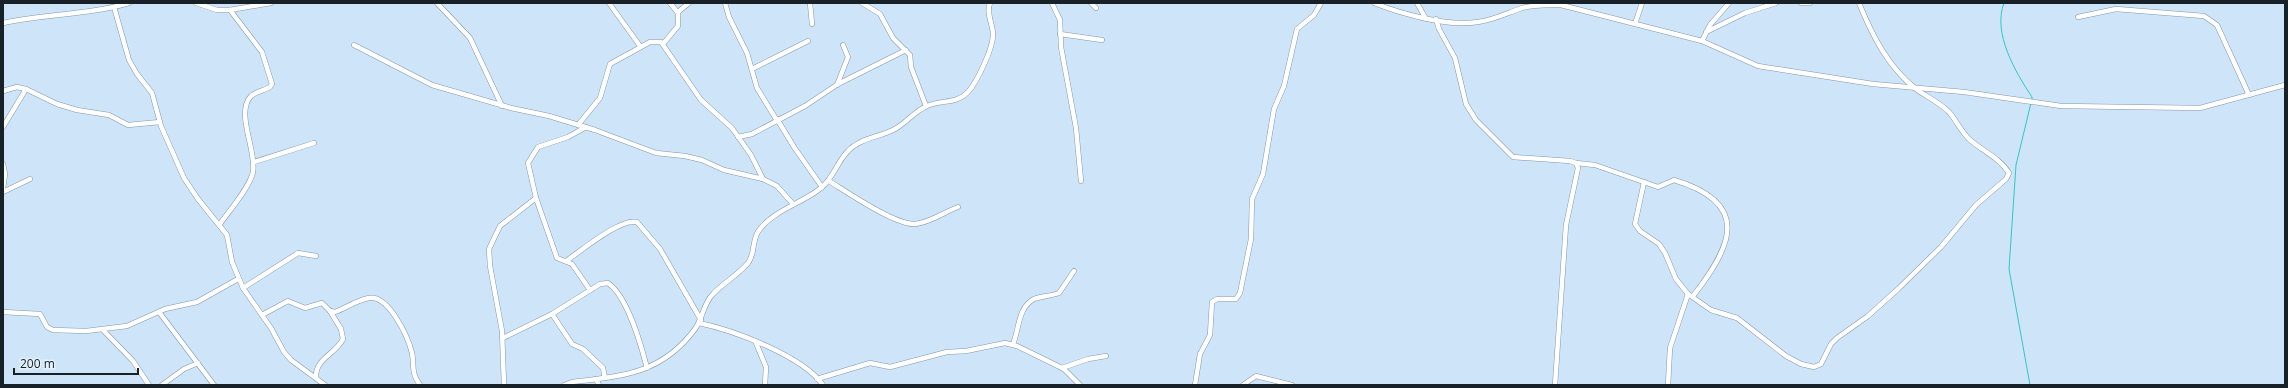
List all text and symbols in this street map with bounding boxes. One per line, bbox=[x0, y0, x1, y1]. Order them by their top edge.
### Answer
scale bar bbox=[14, 350, 138, 376]
text: 200 m bbox=[20, 355, 55, 372]

